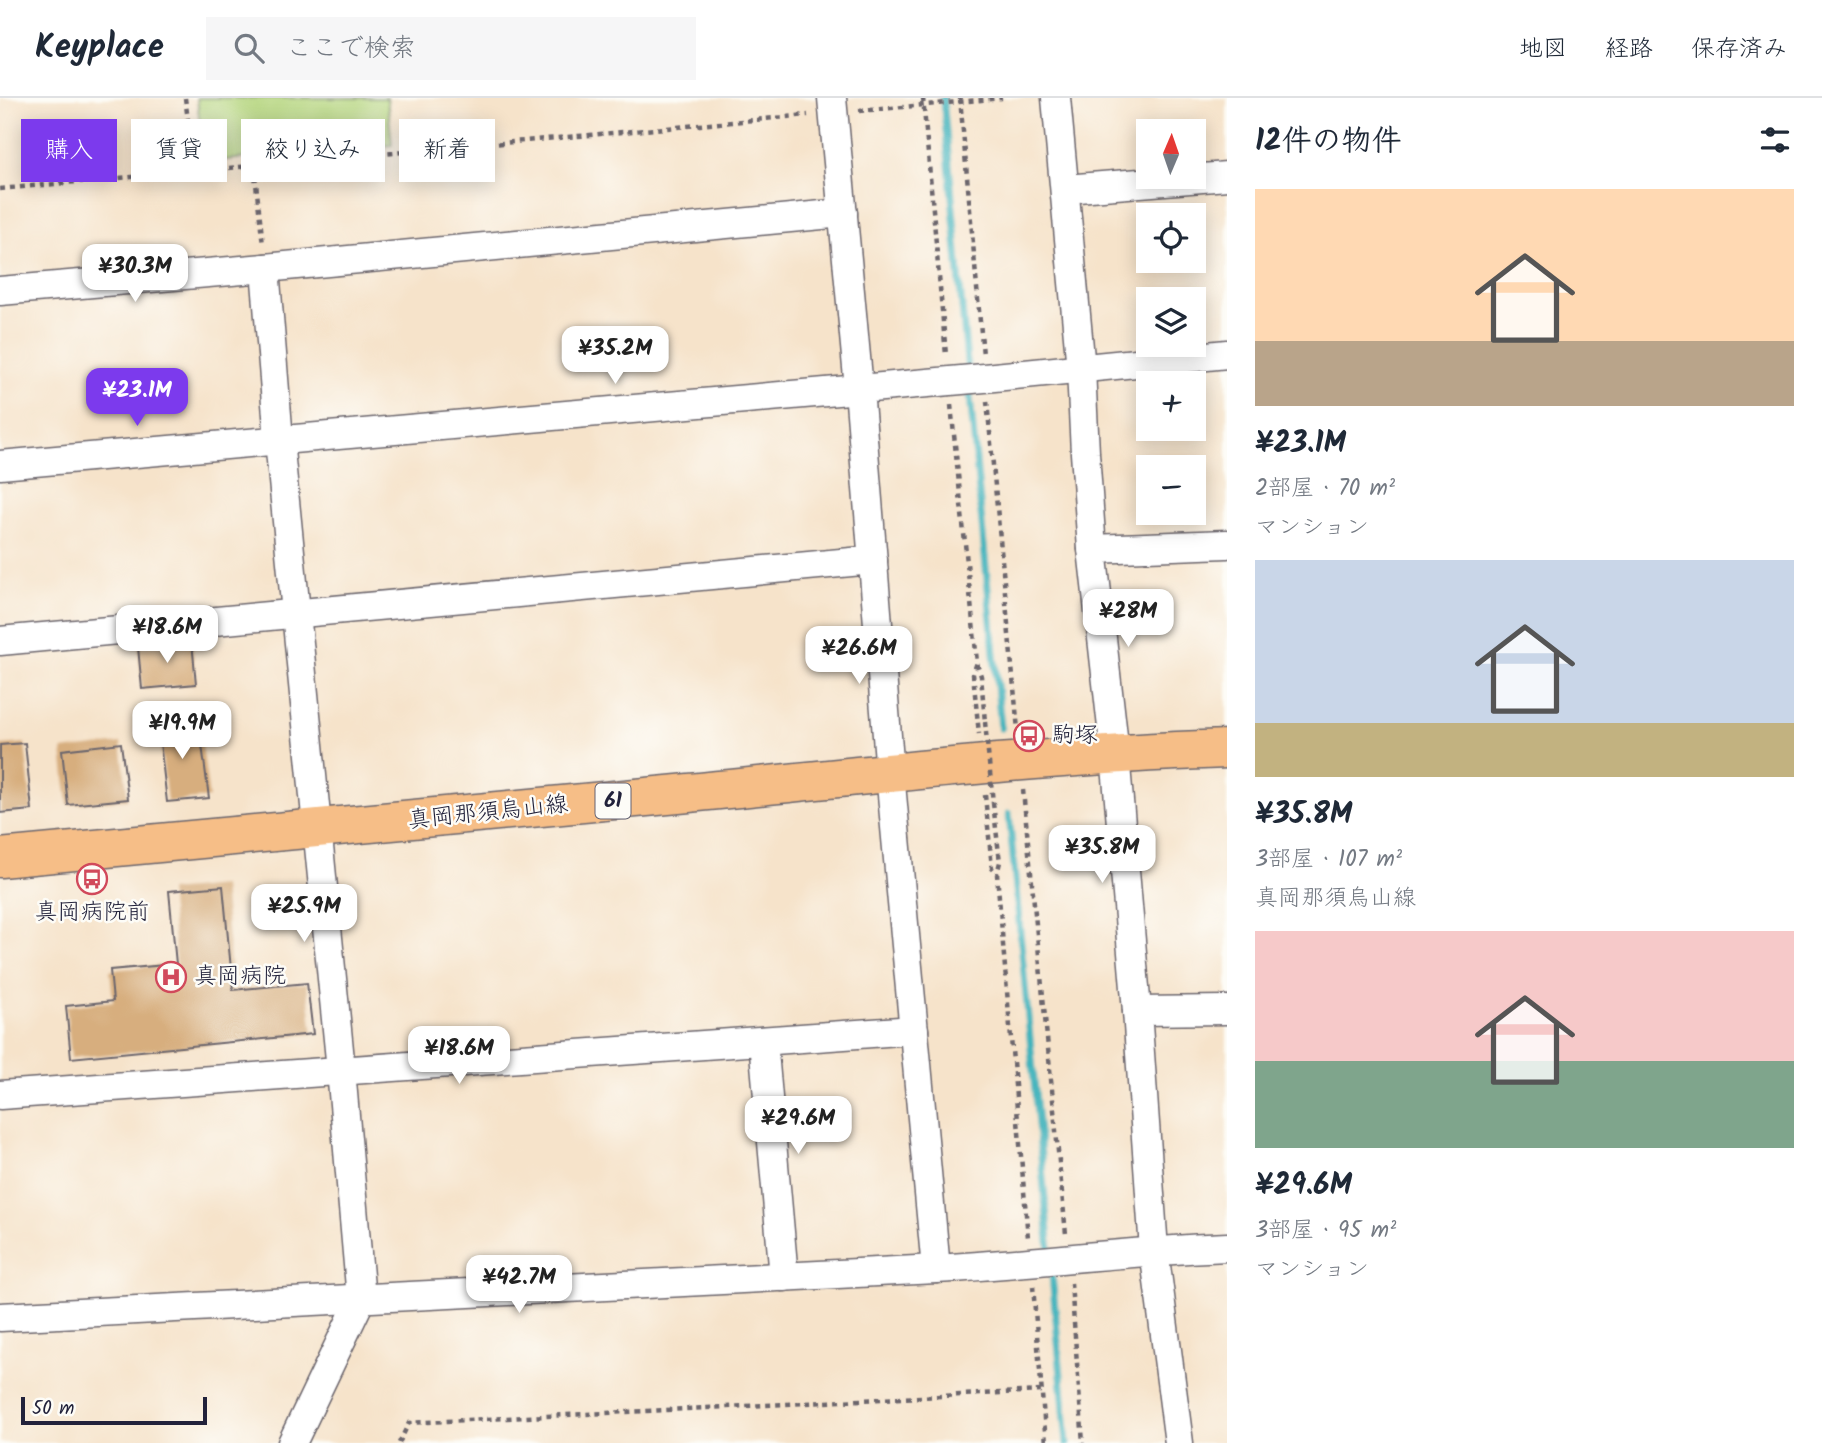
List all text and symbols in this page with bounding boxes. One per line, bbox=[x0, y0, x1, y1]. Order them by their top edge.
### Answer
search box bbox=[206, 17, 696, 80]
text: Keyplace bbox=[35, 22, 164, 75]
text: ここで検索 bbox=[286, 28, 416, 70]
icon: search bbox=[230, 29, 268, 67]
text: 地図 bbox=[1519, 30, 1567, 69]
text: 経路 bbox=[1605, 30, 1653, 69]
text: 保存済み bbox=[1691, 30, 1787, 69]
text: 12件の物件 bbox=[1255, 118, 1402, 166]
chip: 購入 bbox=[21, 119, 117, 182]
chip: 賃貸 bbox=[131, 119, 227, 182]
chip: 絞り込み bbox=[241, 119, 385, 182]
chip: 新着 bbox=[399, 119, 495, 182]
north arrow bbox=[1136, 119, 1206, 189]
map controls bbox=[1136, 119, 1206, 525]
icon: filters bbox=[1756, 121, 1794, 159]
button: locate bbox=[1136, 203, 1206, 273]
icon: home bbox=[1462, 235, 1588, 361]
pin: ¥30.3M bbox=[78, 244, 192, 304]
text: ¥30.3M bbox=[98, 249, 172, 285]
button: layers bbox=[1136, 287, 1206, 357]
pin: ¥35.2M bbox=[558, 327, 672, 386]
text: ¥35.2M bbox=[578, 331, 652, 367]
pin: ¥23.1M bbox=[80, 368, 194, 428]
button: + bbox=[1136, 371, 1206, 441]
text: ¥23.1M bbox=[102, 373, 172, 409]
text: ¥23.1M bbox=[1255, 420, 1346, 468]
button: − bbox=[1136, 455, 1206, 525]
text: 2部屋 · 70 m² bbox=[1255, 471, 1395, 507]
text: マンション bbox=[1255, 510, 1369, 546]
pin: ¥28M bbox=[1087, 589, 1169, 649]
text: ¥28M bbox=[1099, 594, 1157, 630]
pin: ¥18.6M bbox=[110, 606, 224, 665]
icon: home bbox=[1462, 606, 1588, 732]
text: ¥18.6M bbox=[132, 610, 202, 646]
pin: ¥26.6M bbox=[802, 626, 916, 686]
text: ¥26.6M bbox=[821, 631, 897, 667]
pin: ¥19.9M bbox=[125, 702, 239, 761]
text: ¥19.9M bbox=[148, 706, 216, 742]
place label: 駒塚 bbox=[1052, 718, 1098, 754]
bus stop icon: 駒塚 bbox=[1012, 719, 1046, 753]
road number: 61 bbox=[596, 784, 630, 818]
street label: 真岡那須烏山線 bbox=[406, 787, 570, 839]
text: ¥35.8M bbox=[1255, 791, 1353, 839]
pin: ¥35.8M bbox=[1045, 826, 1159, 885]
text: ¥35.8M bbox=[1065, 830, 1139, 866]
text: 3部屋 · 107 m² bbox=[1255, 842, 1402, 878]
bus stop icon: 真岡病院前 bbox=[75, 862, 109, 896]
text: 真岡那須烏山線 bbox=[1255, 881, 1416, 917]
pin: ¥25.9M bbox=[247, 884, 361, 944]
text: ¥25.9M bbox=[267, 889, 341, 925]
place label: 真岡病院前 bbox=[35, 895, 150, 931]
place label: 真岡病院 bbox=[194, 959, 286, 995]
hospital icon: 真岡病院 bbox=[154, 960, 188, 994]
icon: home bbox=[1462, 977, 1588, 1103]
pin: ¥18.6M bbox=[402, 1026, 516, 1086]
text: ¥18.6M bbox=[424, 1031, 494, 1067]
pin: ¥29.6M bbox=[741, 1096, 855, 1156]
text: ¥29.6M bbox=[761, 1101, 835, 1137]
text: ¥29.6M bbox=[1255, 1162, 1352, 1210]
text: 3部屋 · 95 m² bbox=[1255, 1213, 1396, 1249]
text: マンション bbox=[1255, 1252, 1369, 1288]
pin: ¥42.7M bbox=[462, 1256, 576, 1315]
text: ¥42.7M bbox=[482, 1260, 556, 1296]
scale bar bbox=[21, 1394, 206, 1426]
text: 50 m bbox=[32, 1394, 74, 1424]

